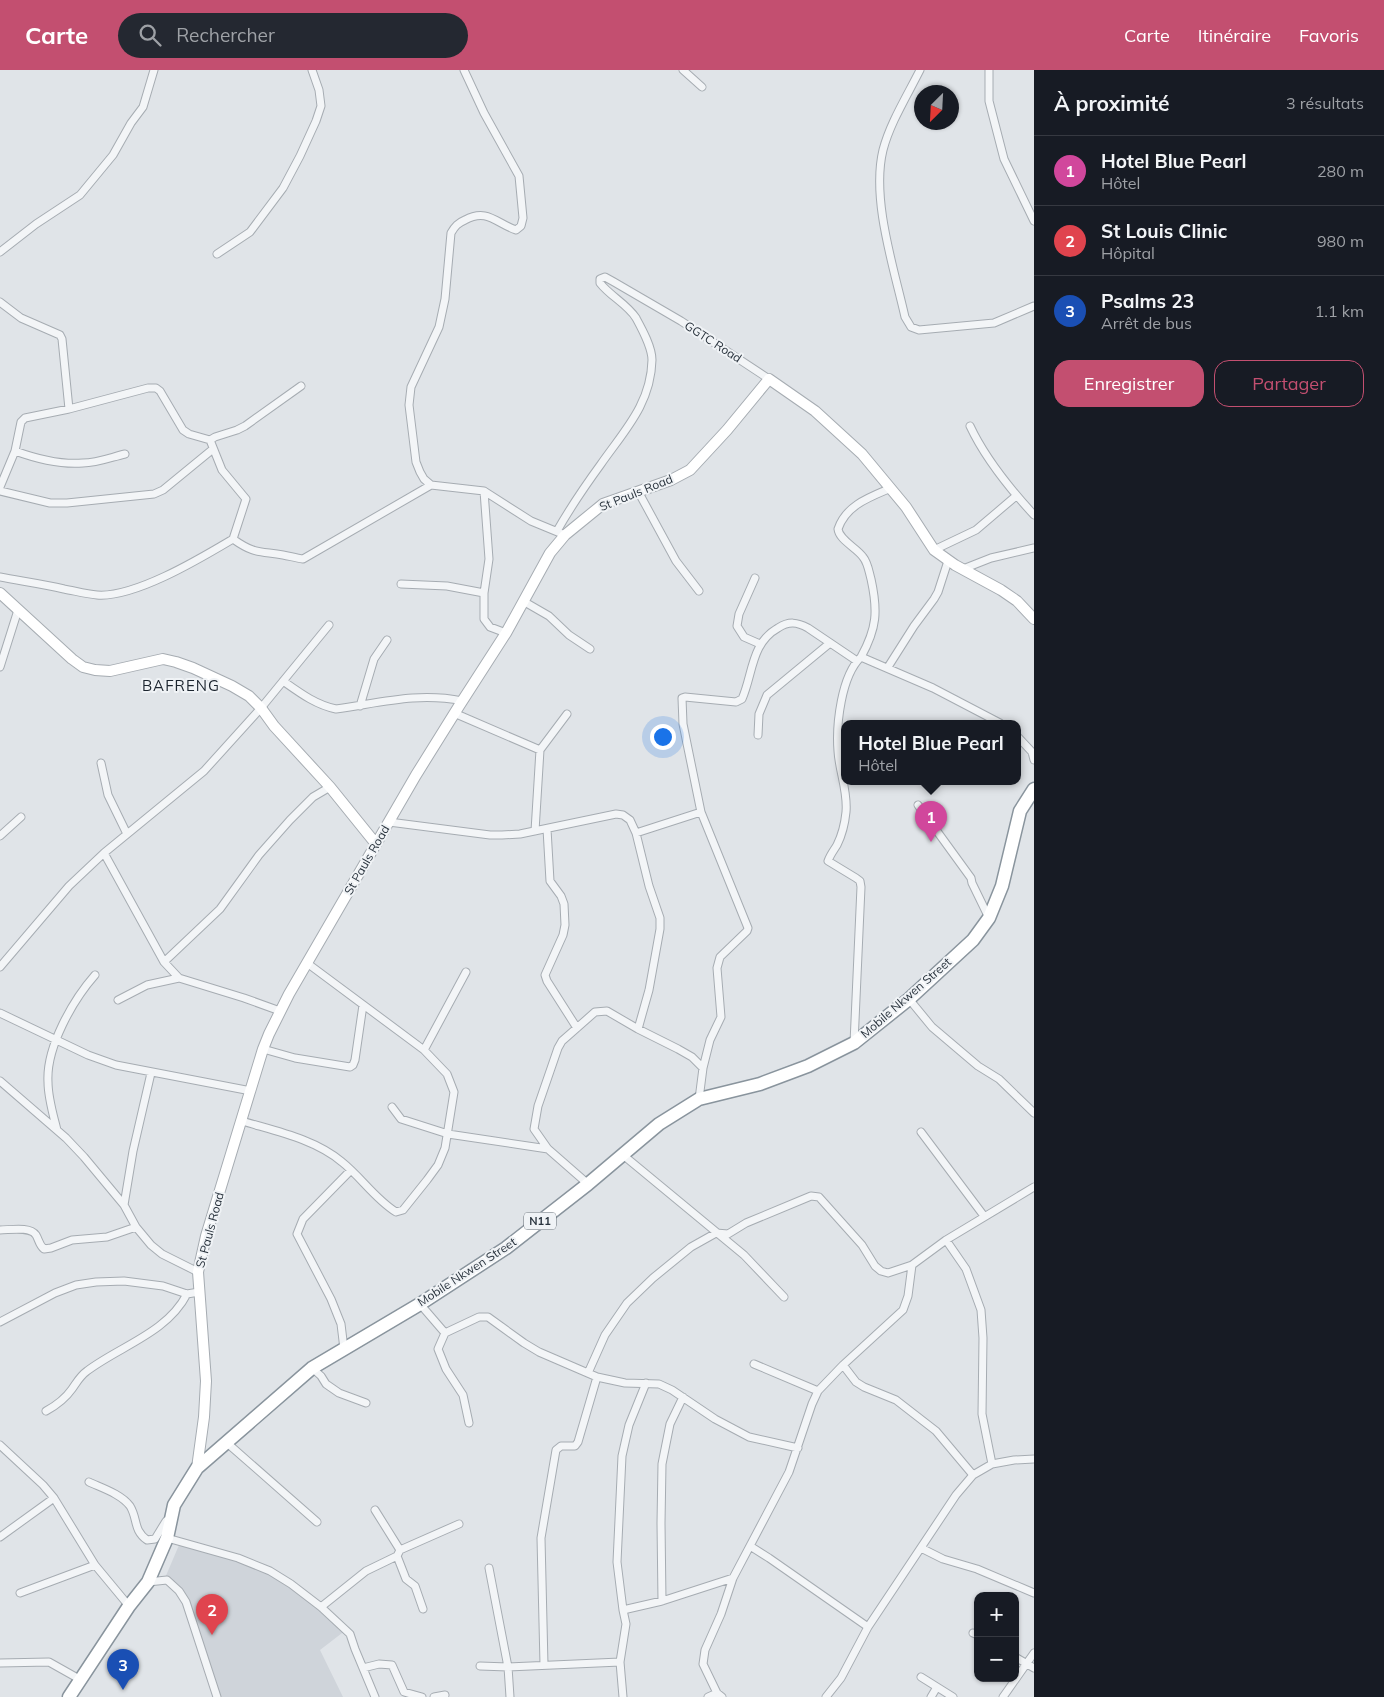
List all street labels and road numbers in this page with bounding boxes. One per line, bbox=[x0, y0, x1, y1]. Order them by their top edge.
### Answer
street label: GGTC Road bbox=[682, 318, 745, 366]
street label: St Pauls Road bbox=[597, 471, 675, 514]
street label: St Pauls Road bbox=[341, 822, 393, 897]
street label: Mobile Nkwen Street bbox=[857, 954, 954, 1041]
street label: St Pauls Road bbox=[192, 1190, 227, 1269]
road number: N11 bbox=[524, 1212, 556, 1230]
street label: Mobile Nkwen Street bbox=[414, 1234, 519, 1309]

